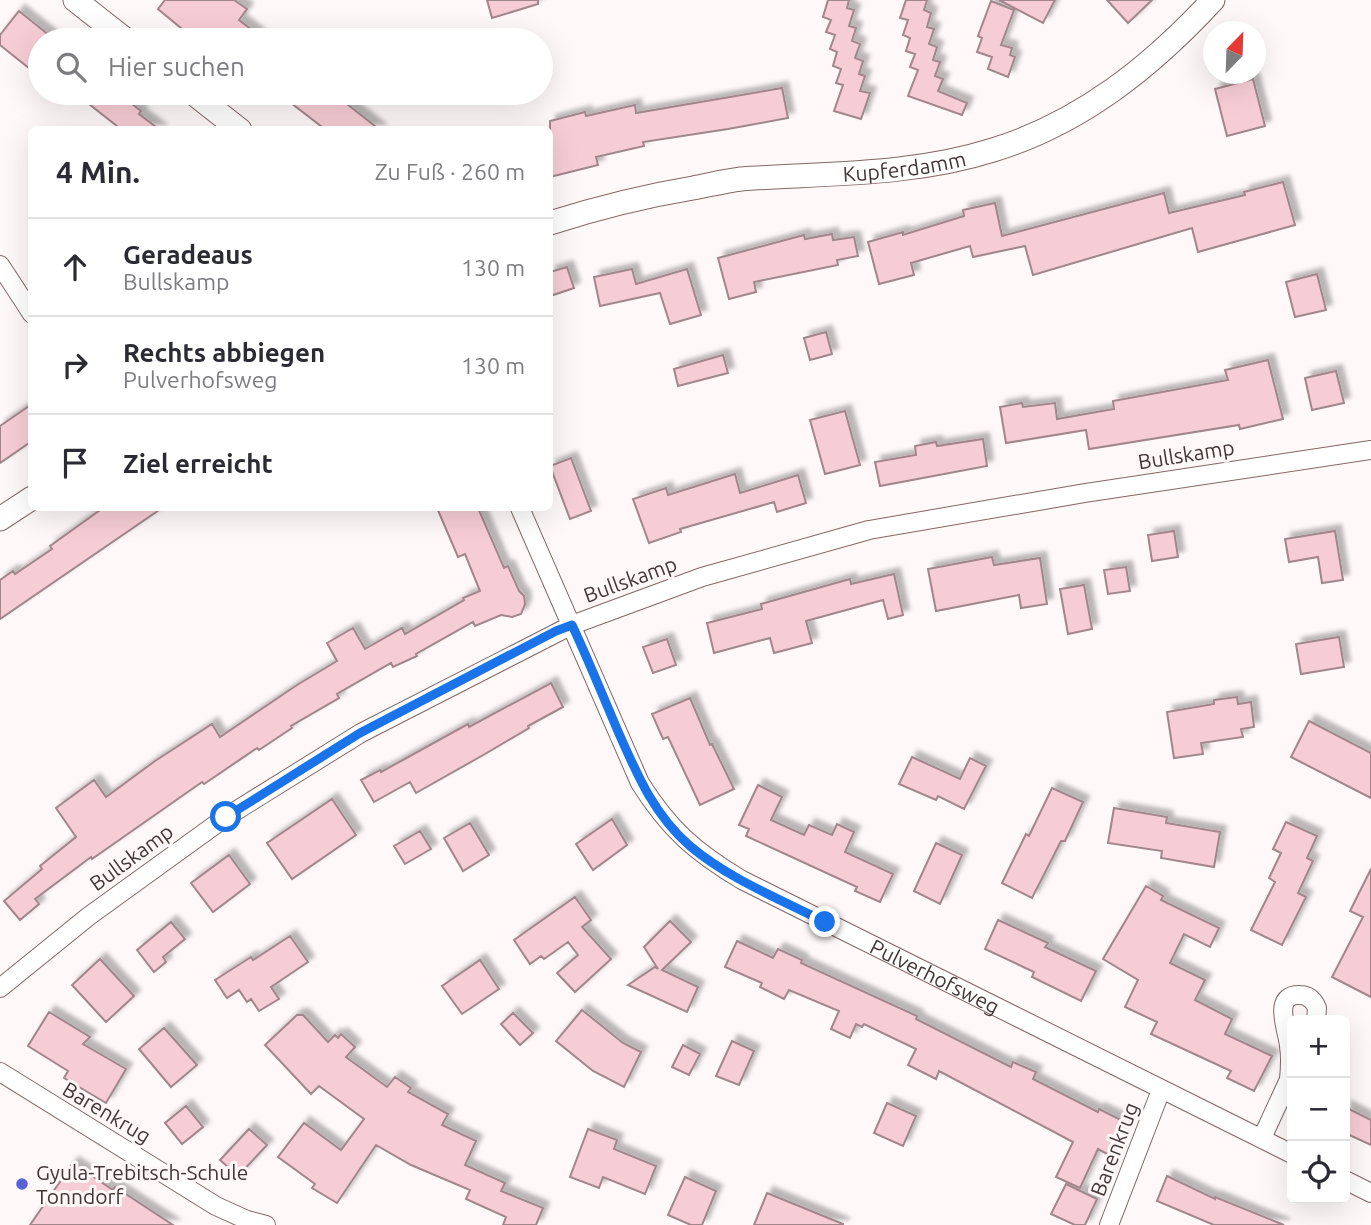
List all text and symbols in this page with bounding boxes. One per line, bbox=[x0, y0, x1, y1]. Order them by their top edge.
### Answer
north arrow bbox=[1203, 21, 1266, 84]
search box bbox=[28, 28, 553, 105]
icon: search bbox=[52, 48, 90, 86]
text: Hier suchen bbox=[108, 52, 245, 81]
street label: Kupferdamm bbox=[842, 146, 968, 186]
text: 4 Min. bbox=[56, 155, 140, 189]
text: Zu Fuß · 260 m bbox=[375, 159, 525, 184]
text: Geradeaus bbox=[123, 240, 253, 269]
icon: ahead bbox=[56, 248, 94, 286]
text: 130 m bbox=[461, 255, 525, 280]
text: Bullskamp bbox=[123, 269, 230, 294]
text: Rechts abbiegen bbox=[123, 338, 325, 367]
icon: right bbox=[56, 346, 94, 384]
text: 130 m bbox=[461, 353, 525, 378]
text: Pulverhofsweg bbox=[123, 367, 278, 392]
street label: Bullskamp bbox=[1136, 435, 1236, 473]
icon: arrive bbox=[56, 444, 94, 482]
text: Ziel erreicht bbox=[123, 449, 273, 478]
street label: Bullskamp bbox=[580, 551, 680, 607]
route start bbox=[210, 801, 241, 832]
street label: Bullskamp bbox=[85, 819, 177, 895]
route end bbox=[809, 906, 840, 937]
street label: Pulverhofsweg bbox=[866, 934, 1004, 1018]
map controls bbox=[1287, 1015, 1350, 1204]
button: + bbox=[1287, 1015, 1350, 1078]
street label: Barenkrug bbox=[59, 1076, 155, 1148]
button: − bbox=[1287, 1078, 1350, 1141]
street label: Barenkrug bbox=[1085, 1099, 1143, 1199]
button: locate bbox=[1287, 1141, 1350, 1204]
place label: Gyula-Trebitsch-Schule Tonndorf bbox=[36, 1160, 248, 1208]
marker: Gyula-Trebitsch-Schule Tonndorf bbox=[14, 1176, 30, 1192]

